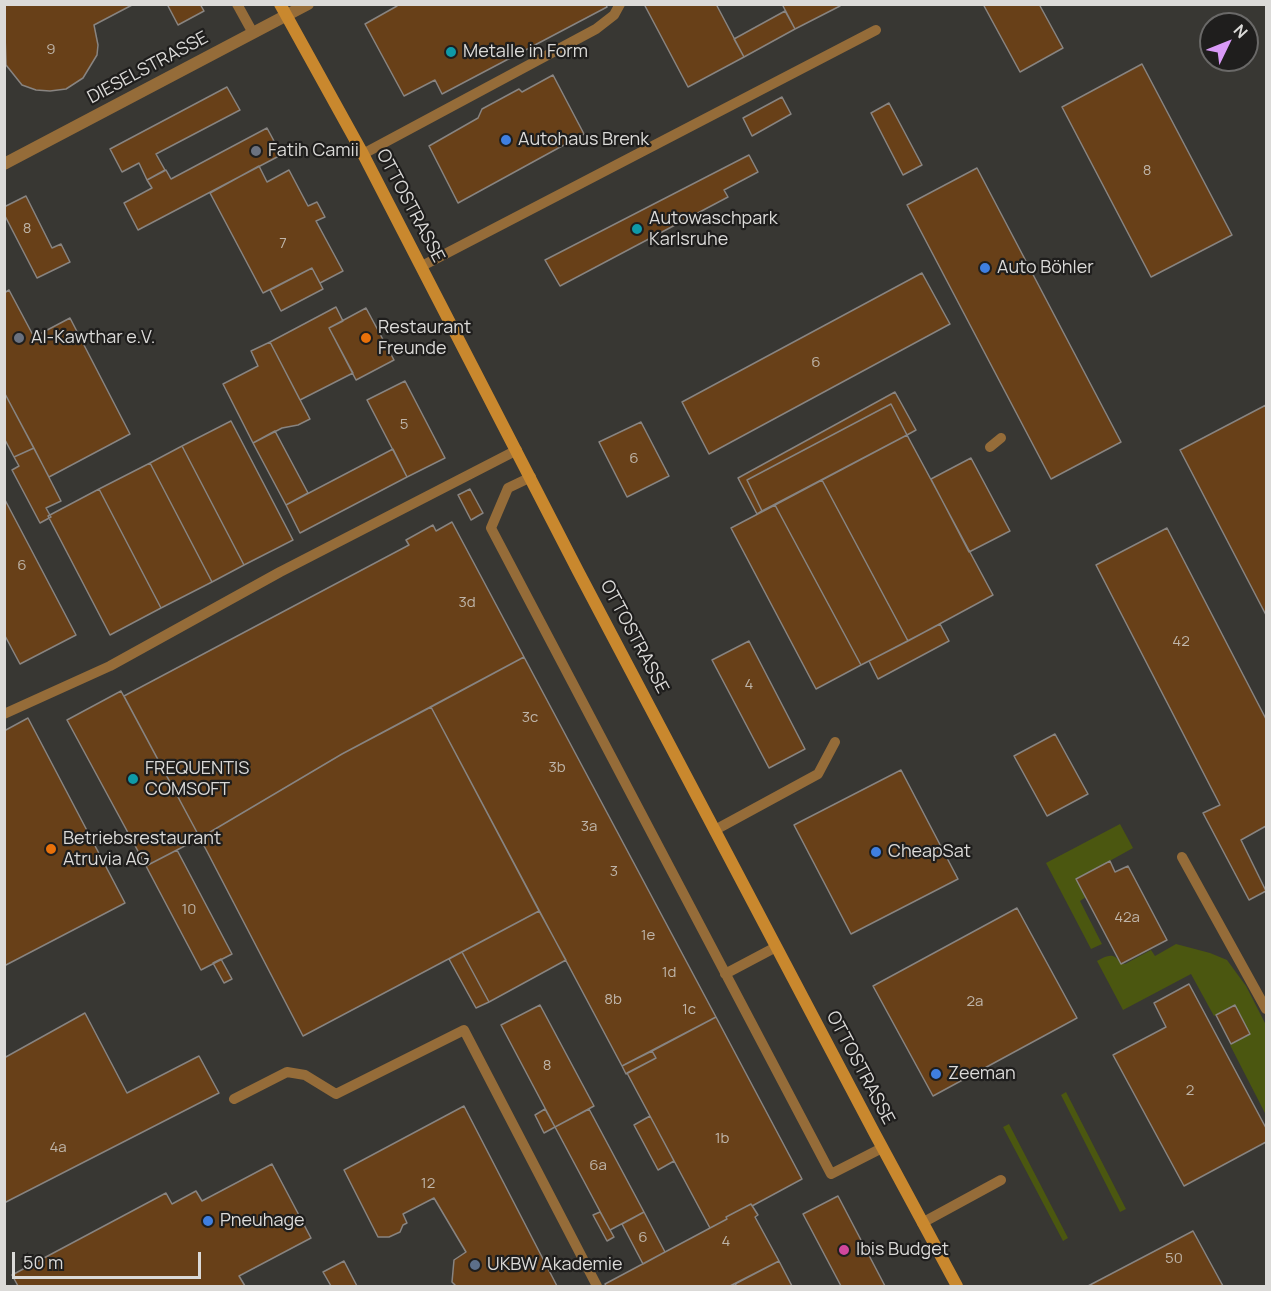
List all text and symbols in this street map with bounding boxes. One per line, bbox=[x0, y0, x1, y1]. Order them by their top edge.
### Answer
north arrow bbox=[1199, 12, 1259, 72]
text: N bbox=[1229, 19, 1253, 43]
street label: DIESELSTRASSE bbox=[84, 27, 212, 109]
house number: 9 bbox=[46, 41, 56, 59]
place label: Metalle in Form bbox=[463, 41, 588, 63]
marker: Metalle in Form bbox=[444, 45, 458, 59]
place label: Autohaus Brenk bbox=[518, 129, 649, 151]
marker: Autohaus Brenk bbox=[499, 133, 513, 147]
place label: Fatih Camii bbox=[268, 140, 359, 162]
marker: Fatih Camii bbox=[249, 144, 263, 158]
street label: OTTOSTRASSE bbox=[371, 146, 449, 266]
house number: 8 bbox=[1143, 162, 1151, 180]
place label: Autowaschpark Karlsruhe bbox=[649, 208, 778, 250]
house number: 8 bbox=[23, 220, 31, 238]
marker: Autowaschpark Karlsruhe bbox=[630, 222, 644, 236]
house number: 7 bbox=[279, 235, 287, 253]
place label: Auto Böhler bbox=[997, 257, 1094, 279]
marker: Auto Böhler bbox=[978, 261, 992, 275]
place label: Restaurant Freunde bbox=[378, 317, 471, 360]
place label: Al-Kawthar e.V. bbox=[31, 327, 155, 349]
marker: Al-Kawthar e.V. bbox=[12, 331, 26, 345]
marker: Restaurant Freunde bbox=[359, 331, 373, 345]
house number: 6 bbox=[811, 354, 821, 372]
house number: 5 bbox=[400, 416, 408, 434]
house number: 6 bbox=[629, 450, 639, 468]
house number: 6 bbox=[17, 557, 27, 575]
street label: OTTOSTRASSE bbox=[595, 577, 673, 697]
house number: 3d bbox=[458, 594, 476, 612]
house number: 42 bbox=[1172, 633, 1190, 651]
house number: 4 bbox=[745, 676, 753, 694]
house number: 3c bbox=[522, 709, 538, 727]
place label: FREQUENTIS COMSOFT bbox=[145, 758, 249, 800]
house number: 3b bbox=[548, 759, 566, 777]
marker: FREQUENTIS COMSOFT bbox=[126, 772, 140, 786]
house number: 3a bbox=[581, 818, 597, 836]
place label: Betriebsrestaurant Atruvia AG bbox=[63, 828, 221, 870]
place label: CheapSat bbox=[888, 841, 971, 863]
marker: Betriebsrestaurant Atruvia AG bbox=[44, 842, 58, 856]
marker: CheapSat bbox=[869, 845, 883, 859]
house number: 3 bbox=[610, 863, 618, 881]
house number: 10 bbox=[182, 901, 196, 919]
house number: 42a bbox=[1114, 909, 1140, 927]
house number: 1e bbox=[641, 927, 655, 945]
house number: 1d bbox=[662, 964, 676, 982]
house number: 8b bbox=[604, 991, 622, 1009]
house number: 2a bbox=[967, 993, 983, 1011]
house number: 1c bbox=[682, 1001, 696, 1019]
street label: OTTOSTRASSE bbox=[821, 1008, 899, 1128]
house number: 8 bbox=[543, 1057, 551, 1075]
place label: Zeeman bbox=[948, 1063, 1016, 1085]
marker: Zeeman bbox=[929, 1067, 943, 1081]
house number: 2 bbox=[1186, 1082, 1194, 1100]
house number: 1b bbox=[715, 1130, 729, 1148]
house number: 4a bbox=[49, 1139, 67, 1157]
house number: 6a bbox=[589, 1157, 607, 1175]
house number: 12 bbox=[421, 1175, 435, 1193]
place label: Pneuhage bbox=[220, 1210, 305, 1232]
marker: Pneuhage bbox=[201, 1214, 215, 1228]
house number: 6 bbox=[638, 1229, 648, 1247]
house number: 4 bbox=[722, 1233, 730, 1251]
place label: Ibis Budget bbox=[856, 1239, 949, 1261]
scale bar bbox=[15, 1240, 204, 1278]
marker: Ibis Budget bbox=[837, 1243, 851, 1257]
text: 50 m bbox=[23, 1250, 63, 1274]
house number: 50 bbox=[1165, 1250, 1183, 1268]
place label: UKBW Akademie bbox=[487, 1254, 622, 1276]
marker: UKBW Akademie bbox=[468, 1258, 482, 1272]

